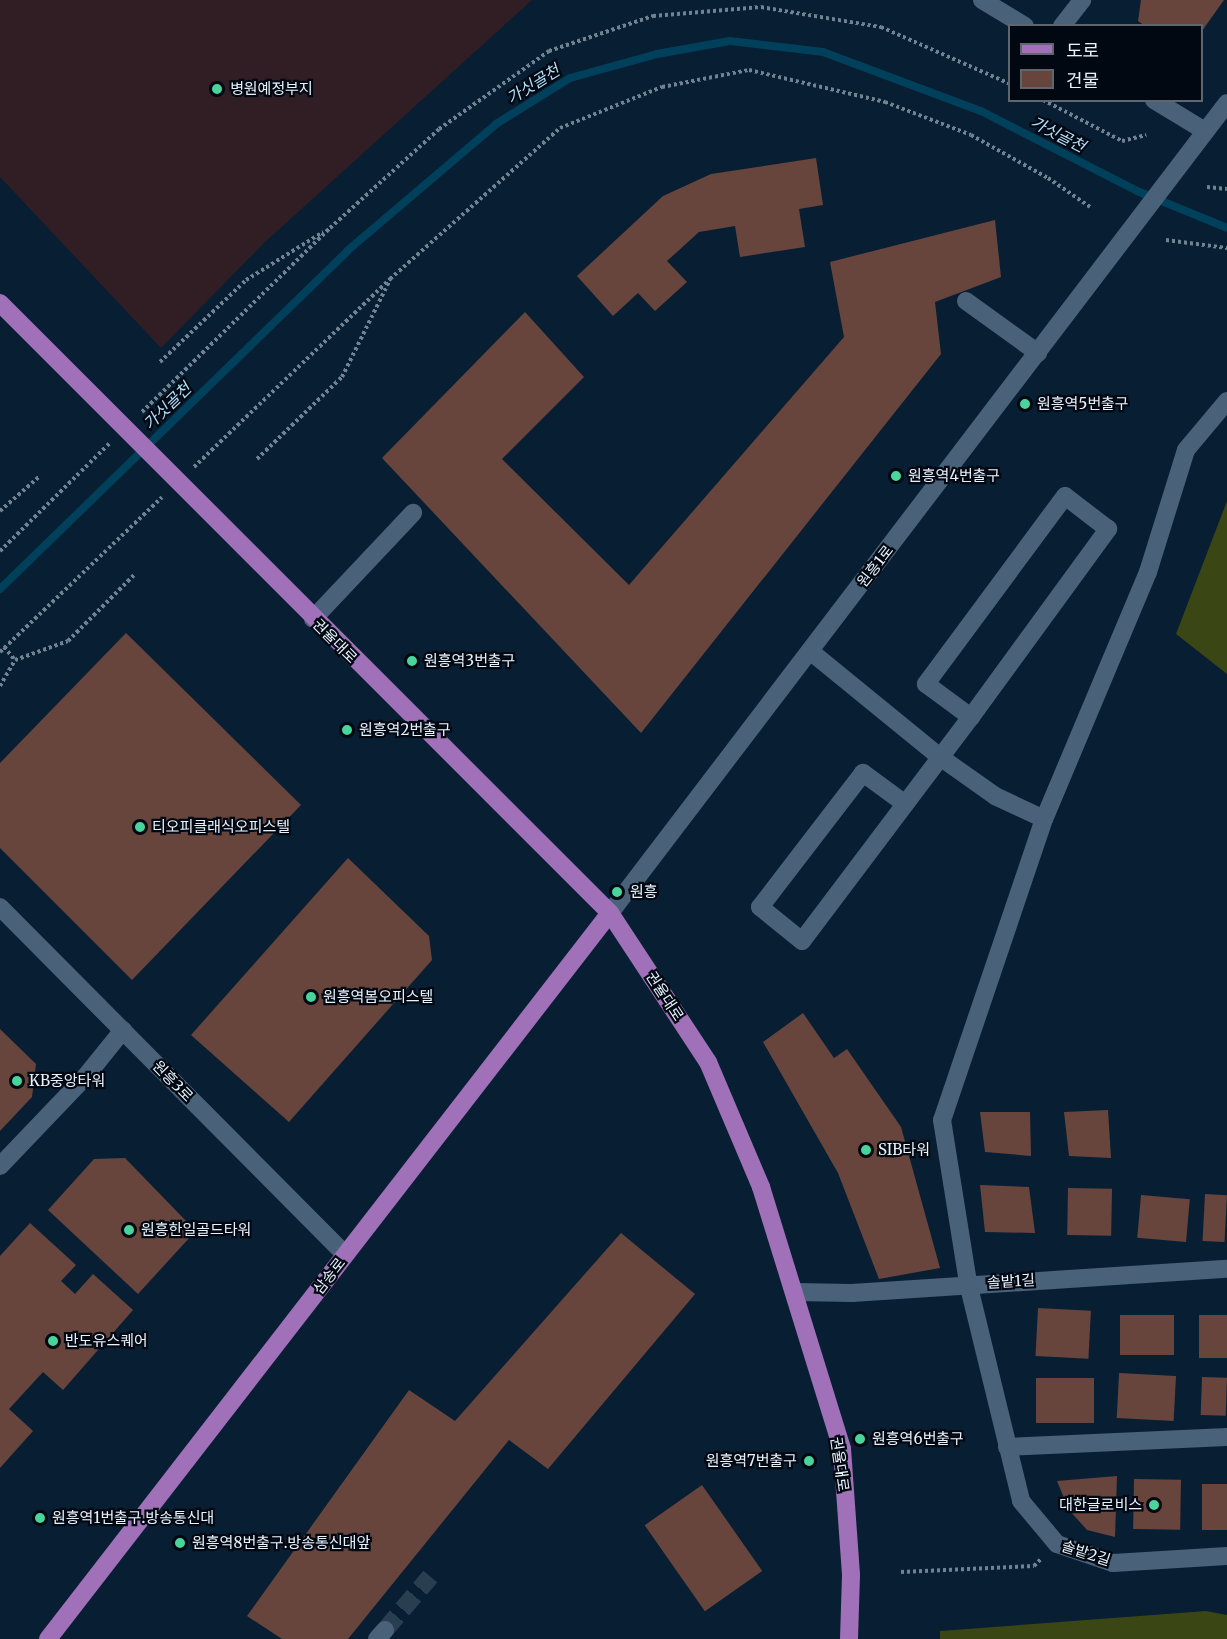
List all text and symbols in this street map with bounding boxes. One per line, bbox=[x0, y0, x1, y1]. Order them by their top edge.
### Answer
legend bbox=[1008, 24, 1203, 102]
text: 도로 bbox=[1066, 39, 1099, 62]
water label: 가싯골천 bbox=[503, 60, 563, 108]
text: 건물 bbox=[1066, 69, 1099, 92]
marker: 병원예정부지 bbox=[208, 80, 226, 98]
place label: 병원예정부지 bbox=[230, 80, 313, 98]
water label: 가싯골천 bbox=[1027, 112, 1089, 156]
water label: 가싯골천 bbox=[139, 379, 195, 433]
place label: 원흥역5번출구 bbox=[1037, 395, 1129, 413]
marker: 원흥역5번출구 bbox=[1018, 397, 1032, 411]
place label: 원흥역4번출구 bbox=[908, 467, 1000, 485]
marker: 원흥역4번출구 bbox=[889, 469, 903, 483]
street label: 원흥1로 bbox=[853, 541, 897, 591]
street label: 권율대로 bbox=[309, 615, 361, 667]
place label: 원흥역3번출구 bbox=[424, 652, 515, 670]
marker: 원흥역3번출구 bbox=[405, 654, 419, 668]
place label: 원흥역2번출구 bbox=[359, 721, 451, 739]
marker: 원흥역2번출구 bbox=[340, 723, 354, 737]
place label: 티오피클래식오피스텔 bbox=[152, 818, 290, 836]
marker: 티오피클래식오피스텔 bbox=[133, 820, 147, 834]
marker: 원흥 bbox=[608, 883, 626, 901]
place label: 원흥 bbox=[630, 883, 658, 901]
street label: 권율대로 bbox=[642, 968, 688, 1024]
place label: 원흥역봄오피스텔 bbox=[323, 988, 433, 1006]
marker: 원흥역봄오피스텔 bbox=[304, 990, 318, 1004]
street label: 원흥3로 bbox=[149, 1057, 197, 1105]
place label: KB중앙타워 bbox=[29, 1072, 105, 1090]
marker: KB중앙타워 bbox=[10, 1074, 24, 1088]
place label: SIB타워 bbox=[878, 1141, 930, 1159]
marker: SIB타워 bbox=[859, 1143, 873, 1157]
place label: 원흥한일골드타워 bbox=[141, 1221, 251, 1239]
marker: 원흥한일골드타워 bbox=[122, 1223, 136, 1237]
street label: 삼송로 bbox=[309, 1254, 349, 1298]
street label: 솔밭1길 bbox=[986, 1271, 1036, 1291]
place label: 반도유스퀘어 bbox=[65, 1332, 148, 1350]
marker: 반도유스퀘어 bbox=[46, 1334, 60, 1348]
place label: 원흥역6번출구 bbox=[872, 1430, 964, 1448]
marker: 원흥역6번출구 bbox=[853, 1432, 867, 1446]
street label: 권율대로 bbox=[827, 1435, 853, 1493]
place label: 원흥역7번출구 bbox=[706, 1452, 797, 1470]
marker: 원흥역7번출구 bbox=[802, 1454, 816, 1468]
place label: 대한글로비스 bbox=[1059, 1496, 1142, 1514]
marker: 대한글로비스 bbox=[1147, 1498, 1161, 1512]
place label: 원흥역1번출구.방송통신대 bbox=[52, 1509, 214, 1527]
marker: 원흥역1번출구.방송통신대 bbox=[33, 1511, 47, 1525]
place label: 원흥역8번출구.방송통신대앞 bbox=[192, 1534, 370, 1552]
marker: 원흥역8번출구.방송통신대앞 bbox=[173, 1536, 187, 1550]
street label: 솔밭2길 bbox=[1059, 1537, 1113, 1569]

